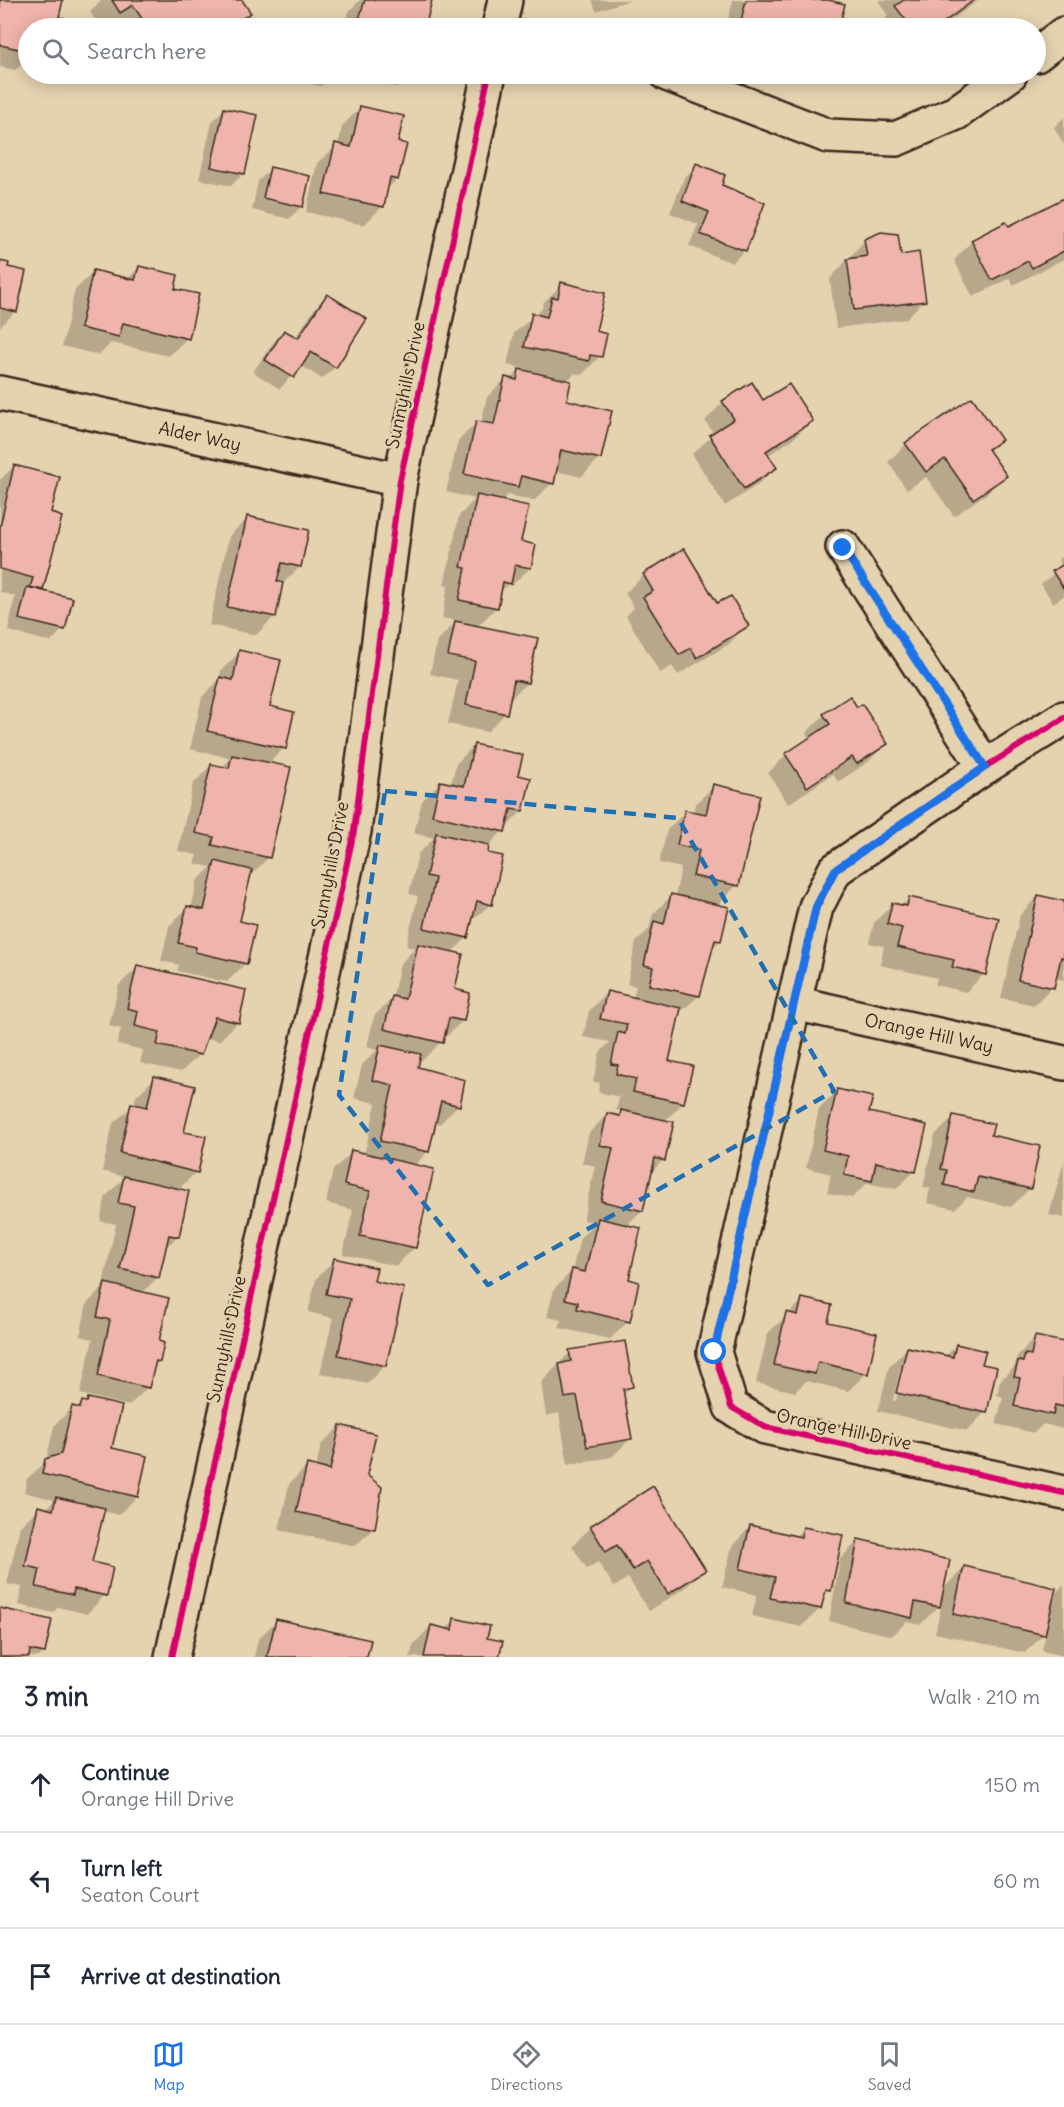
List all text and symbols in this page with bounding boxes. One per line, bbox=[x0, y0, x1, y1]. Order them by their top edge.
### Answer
search box bbox=[18, 18, 1046, 84]
icon: search bbox=[39, 35, 72, 68]
text: Search here bbox=[87, 37, 206, 65]
street label: Sunnyhills Drive bbox=[380, 320, 430, 450]
street label: Alder Way bbox=[157, 416, 243, 456]
route end bbox=[829, 534, 855, 560]
street label: Sunnyhills Drive bbox=[306, 799, 354, 931]
street label: Orange Hill Way bbox=[862, 1008, 996, 1058]
street label: Sunnyhills Drive bbox=[201, 1274, 251, 1404]
route start bbox=[700, 1338, 726, 1364]
street label: Orange Hill Drive bbox=[774, 1403, 914, 1455]
text: 3 min bbox=[24, 1680, 89, 1713]
text: Walk · 210 m bbox=[928, 1684, 1040, 1709]
text: Continue bbox=[81, 1758, 170, 1786]
icon: ahead bbox=[24, 1768, 57, 1801]
text: 150 m bbox=[985, 1772, 1040, 1797]
text: Orange Hill Drive bbox=[81, 1786, 234, 1811]
text: Turn left bbox=[81, 1854, 162, 1882]
icon: left bbox=[24, 1864, 57, 1897]
text: 60 m bbox=[993, 1868, 1040, 1893]
text: Seaton Court bbox=[81, 1882, 199, 1907]
icon: arrive bbox=[24, 1960, 57, 1993]
text: Arrive at destination bbox=[81, 1962, 281, 1990]
tab: Map bbox=[152, 2038, 185, 2094]
tab: Directions bbox=[490, 2038, 563, 2094]
tab: Saved bbox=[868, 2038, 912, 2094]

